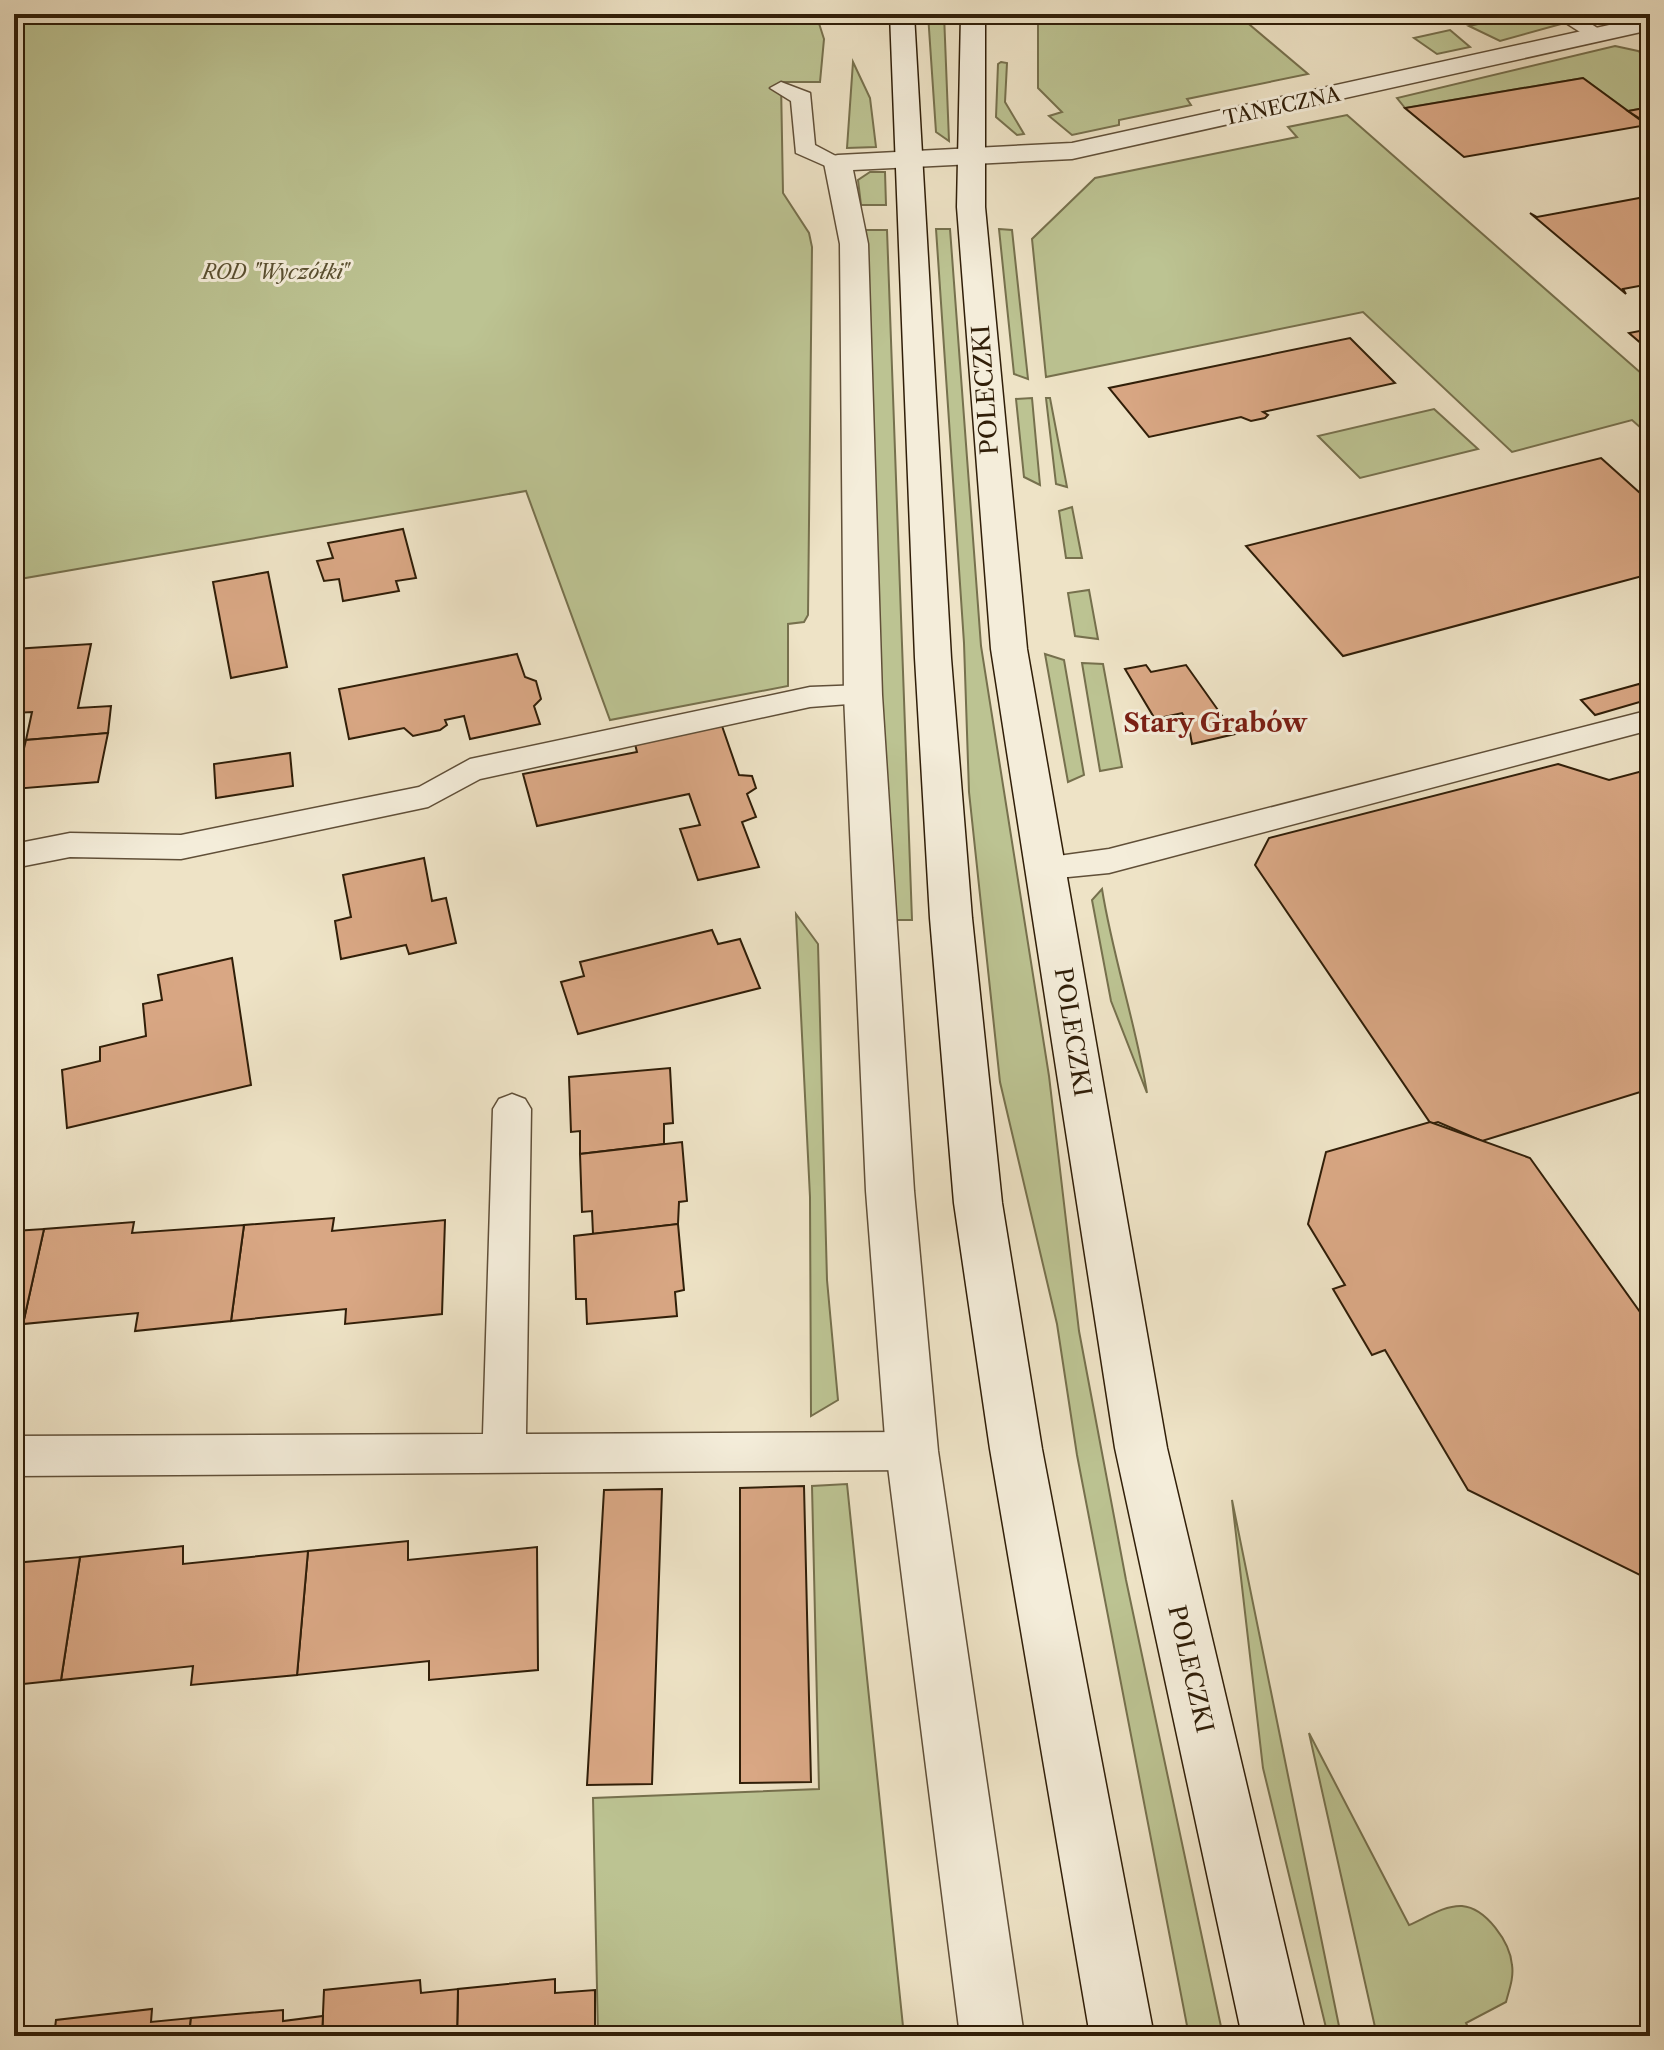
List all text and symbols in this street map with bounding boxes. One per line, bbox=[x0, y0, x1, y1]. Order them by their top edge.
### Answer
street label: TANECZNA bbox=[1221, 82, 1344, 130]
park label: ROD "Wyczółki" bbox=[200, 260, 351, 284]
street label: POLECZKI bbox=[966, 324, 1004, 456]
district label: Stary Grabów bbox=[1123, 707, 1308, 739]
street label: POLECZKI bbox=[1048, 965, 1098, 1099]
street label: POLECZKI bbox=[1162, 1602, 1220, 1736]

